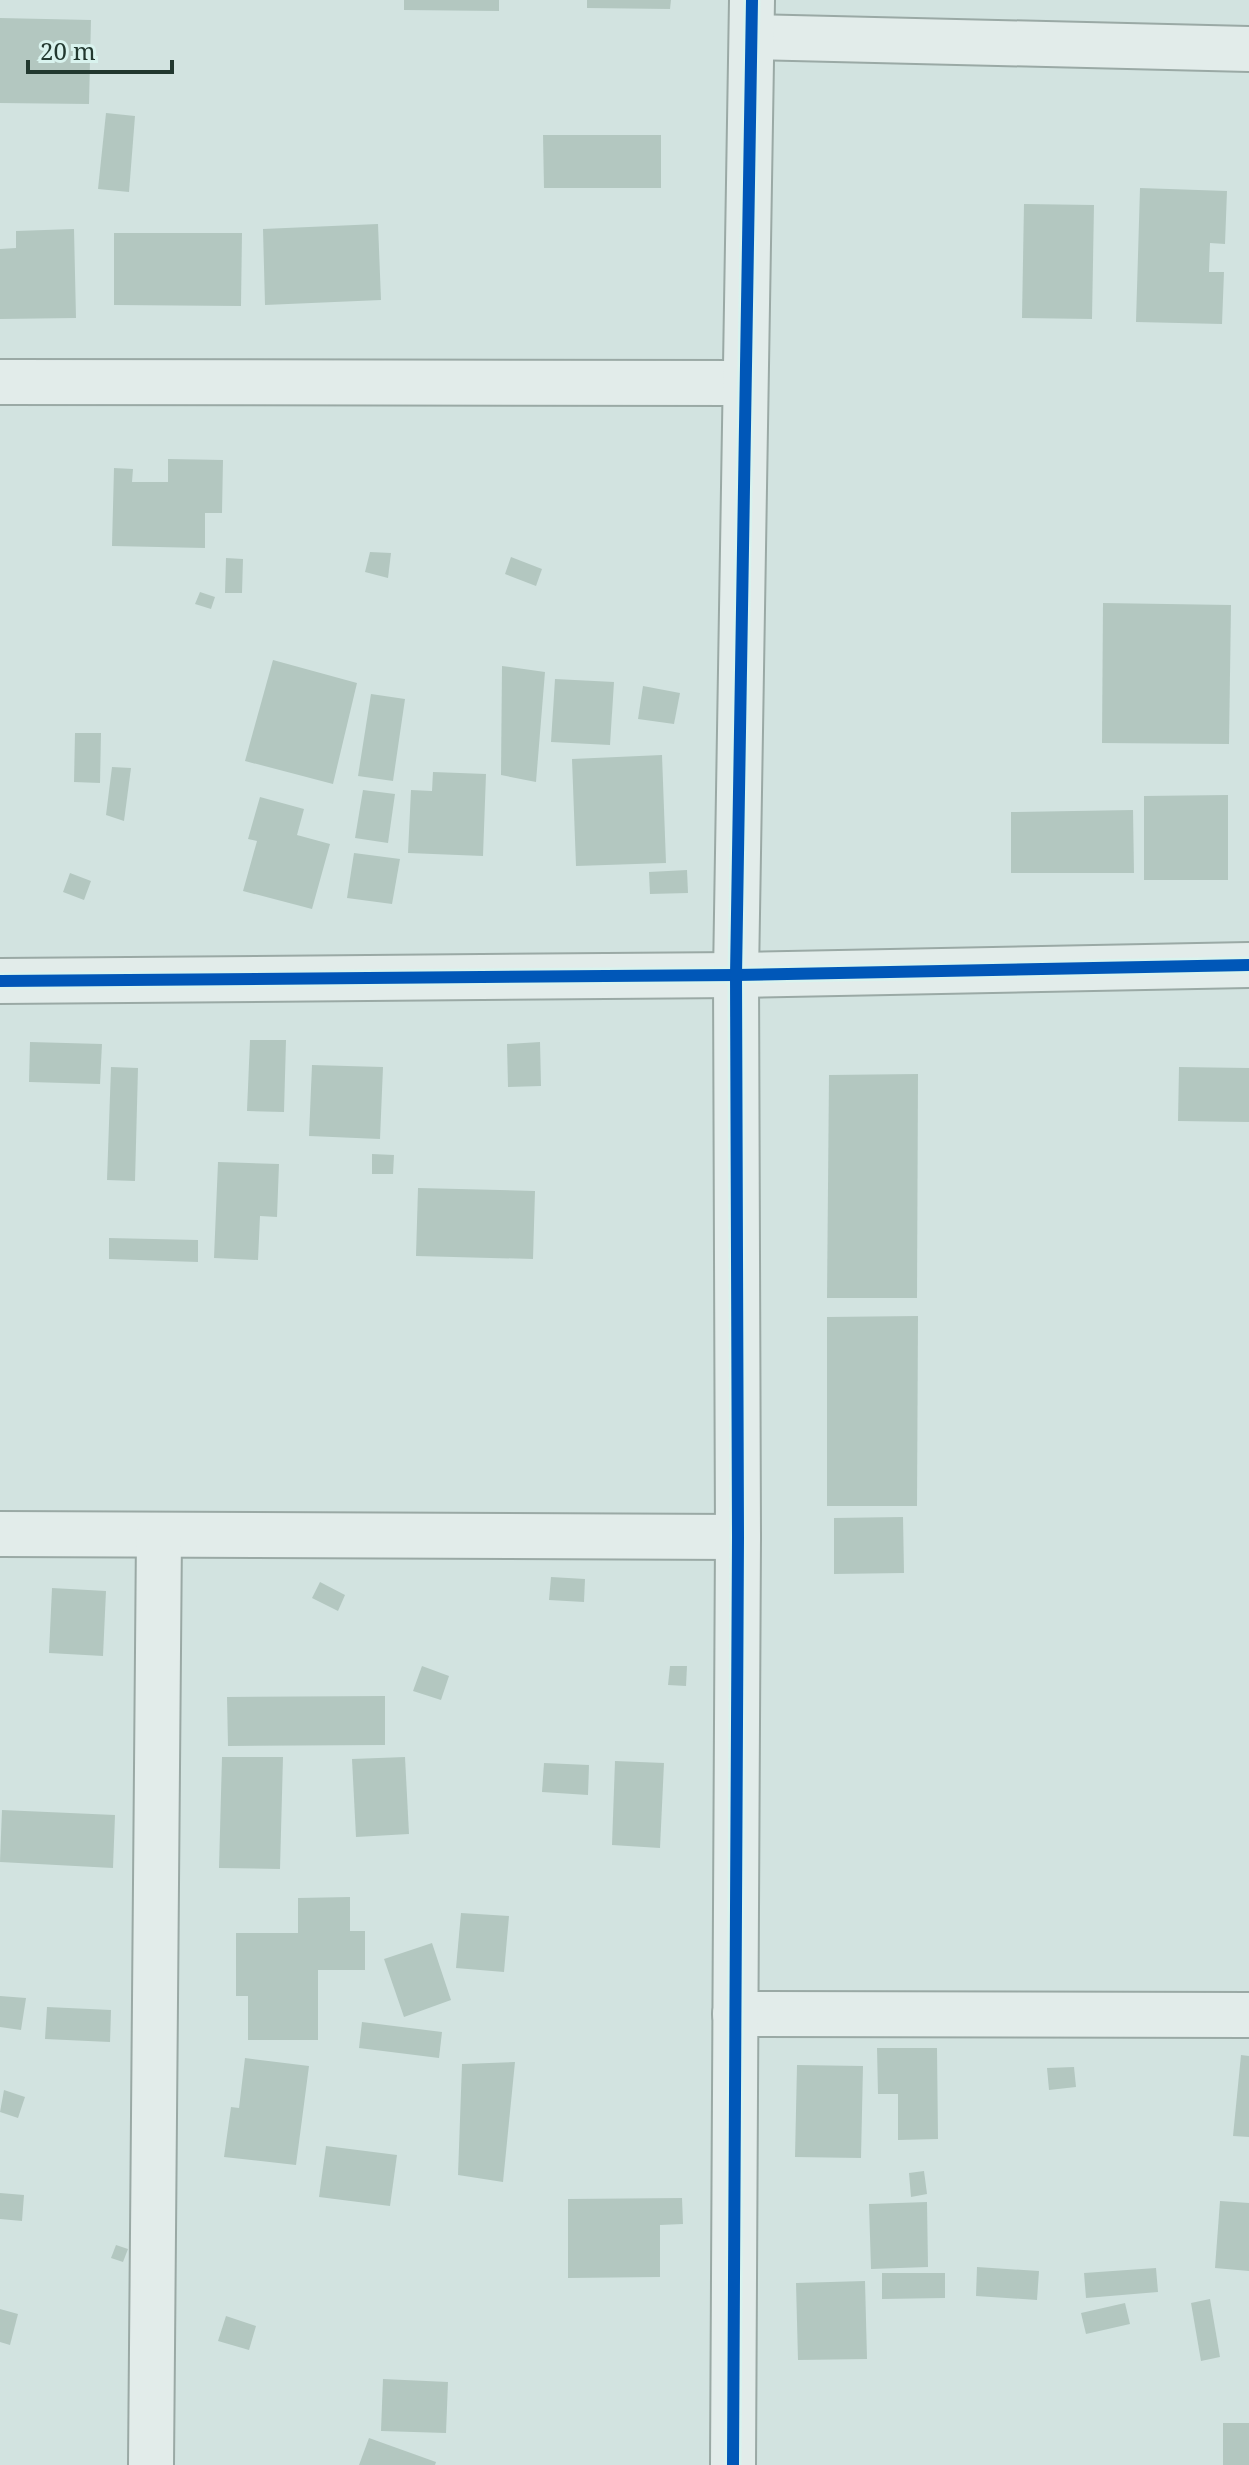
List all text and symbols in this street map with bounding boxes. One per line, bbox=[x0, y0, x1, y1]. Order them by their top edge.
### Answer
scale bar bbox=[28, 24, 172, 74]
text: 20 m bbox=[40, 34, 96, 67]

